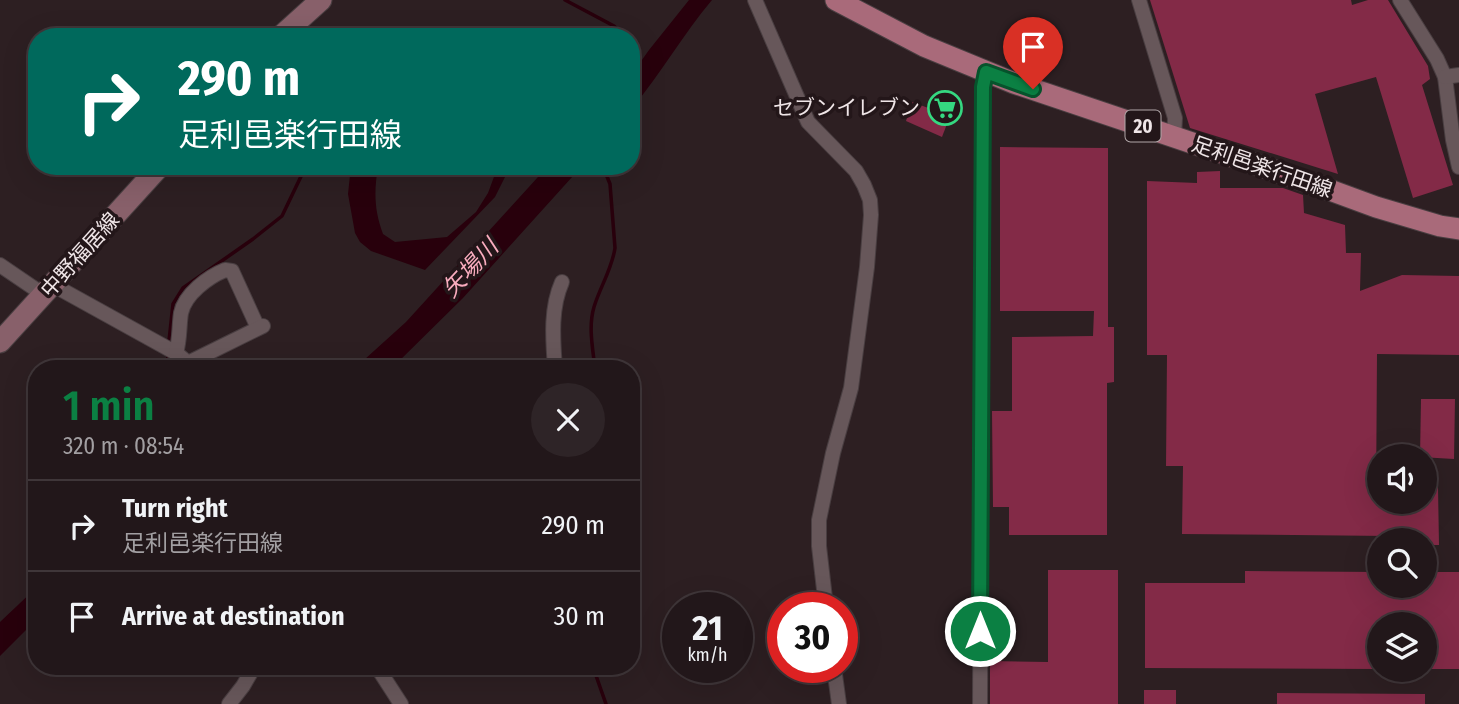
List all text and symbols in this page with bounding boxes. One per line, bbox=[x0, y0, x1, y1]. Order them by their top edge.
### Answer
pin bbox=[1003, 17, 1063, 89]
icon: arrive bbox=[1014, 28, 1052, 66]
text: 290 m bbox=[178, 49, 300, 108]
icon: right bbox=[63, 56, 154, 147]
supermarket icon: セブンイレブン bbox=[926, 89, 964, 127]
place label: セブンイレブン bbox=[773, 95, 920, 121]
road number: 20 bbox=[1126, 110, 1160, 142]
text: 足利邑楽行田線 bbox=[178, 116, 402, 154]
street label: 足利邑楽行田線 bbox=[1188, 131, 1336, 203]
street label: 中野福居線 bbox=[35, 207, 125, 303]
water label: 矢場川 bbox=[436, 231, 506, 303]
text: 1 min bbox=[63, 381, 154, 431]
button: close bbox=[531, 383, 605, 457]
text: 320 m · 08:54 bbox=[63, 432, 184, 460]
map controls bbox=[1367, 444, 1437, 682]
button: sound bbox=[1367, 444, 1437, 514]
text: Turn right bbox=[122, 493, 228, 524]
icon: right bbox=[63, 507, 101, 545]
text: 290 m bbox=[541, 510, 605, 541]
button: search bbox=[1367, 528, 1437, 598]
text: 足利邑楽行田線 bbox=[122, 529, 283, 557]
speed limit sign: 30 bbox=[767, 592, 858, 683]
position arrow bbox=[943, 594, 1017, 668]
icon: arrive bbox=[63, 598, 101, 636]
text: Arrive at destination bbox=[122, 601, 345, 632]
text: 30 m bbox=[554, 601, 605, 632]
text: 21 bbox=[692, 607, 723, 649]
button: layers bbox=[1367, 612, 1437, 682]
text: km/h bbox=[687, 644, 728, 666]

